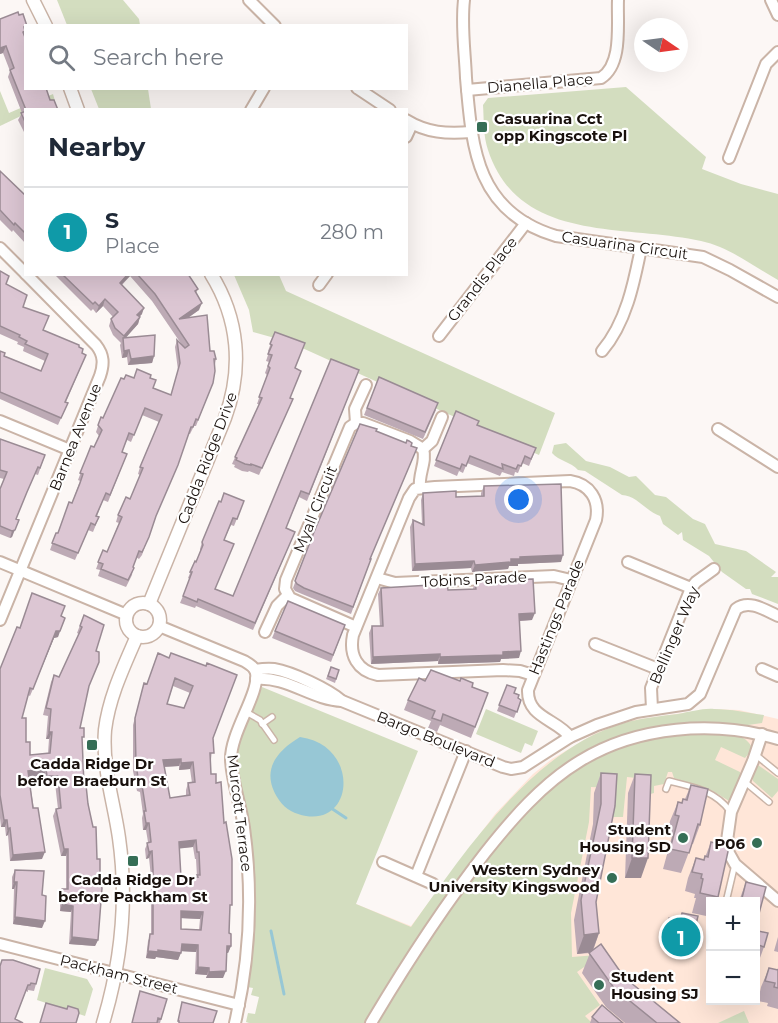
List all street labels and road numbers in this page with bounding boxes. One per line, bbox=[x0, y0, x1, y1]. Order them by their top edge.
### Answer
street label: Dianella Place bbox=[486, 69, 594, 97]
street label: Casuarina Circuit bbox=[561, 227, 689, 263]
street label: Grandis Place bbox=[443, 233, 521, 325]
street label: Barnea Avenue bbox=[45, 380, 105, 494]
street label: Cadda Ridge Drive bbox=[173, 389, 241, 527]
street label: Myall Circuit bbox=[289, 463, 341, 555]
street label: Hastings Parade bbox=[524, 556, 588, 678]
street label: Tobins Parade bbox=[421, 567, 527, 591]
street label: Bellinger Way bbox=[645, 582, 703, 687]
street label: Bargo Boulevard bbox=[374, 707, 498, 771]
street label: Murcott Terrace bbox=[223, 753, 257, 873]
street label: Packham Street bbox=[58, 950, 180, 998]

